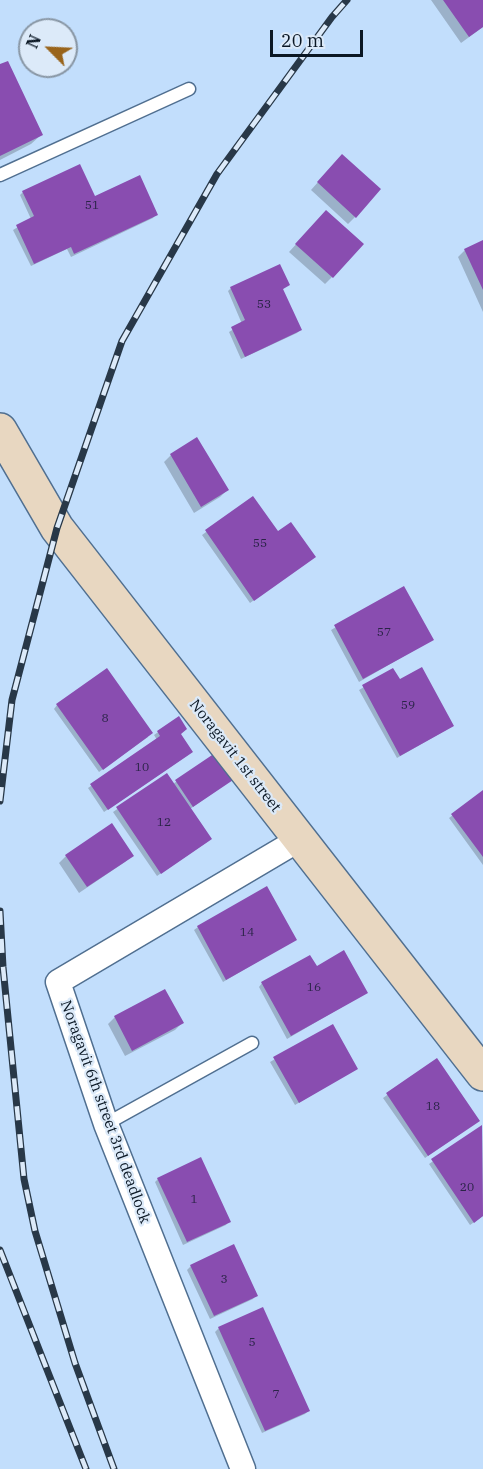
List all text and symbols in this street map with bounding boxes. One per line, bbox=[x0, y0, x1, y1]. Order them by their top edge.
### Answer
north arrow bbox=[18, 18, 78, 78]
scale bar bbox=[273, 18, 366, 56]
text: 20 m bbox=[281, 29, 324, 52]
text: N bbox=[22, 32, 45, 51]
house number: 51 bbox=[85, 199, 99, 213]
house number: 53 bbox=[257, 298, 271, 312]
house number: 55 bbox=[253, 537, 267, 551]
house number: 57 bbox=[377, 626, 391, 640]
street label: Noragavit 1st street bbox=[185, 696, 285, 816]
house number: 59 bbox=[401, 699, 415, 713]
house number: 8 bbox=[101, 712, 109, 726]
house number: 10 bbox=[135, 761, 149, 775]
house number: 12 bbox=[157, 816, 171, 830]
house number: 14 bbox=[240, 926, 254, 940]
house number: 16 bbox=[307, 981, 321, 995]
street label: Noragavit 6th street 3rd deadlock bbox=[56, 998, 154, 1226]
house number: 18 bbox=[426, 1100, 440, 1114]
house number: 20 bbox=[460, 1181, 474, 1195]
house number: 1 bbox=[190, 1193, 198, 1207]
house number: 3 bbox=[220, 1273, 228, 1287]
house number: 5 bbox=[248, 1336, 256, 1350]
house number: 7 bbox=[272, 1388, 280, 1402]

